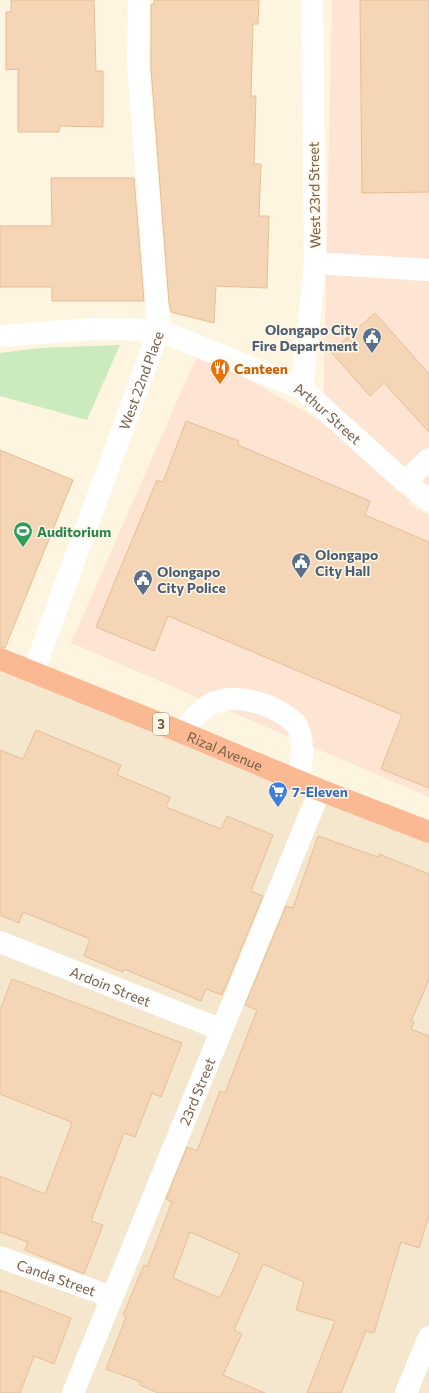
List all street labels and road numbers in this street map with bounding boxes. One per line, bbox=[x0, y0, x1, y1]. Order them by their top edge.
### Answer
street label: West 23rd Street bbox=[305, 141, 323, 249]
street label: West 22nd Place bbox=[115, 328, 166, 432]
street label: Arthur Street bbox=[292, 378, 365, 447]
road number: 3 bbox=[153, 713, 169, 735]
street label: Rizal Avenue bbox=[185, 727, 265, 774]
street label: Ardoin Street bbox=[68, 962, 154, 1010]
street label: 23rd Street bbox=[175, 1055, 218, 1128]
street label: Canda Street bbox=[15, 1255, 99, 1299]

